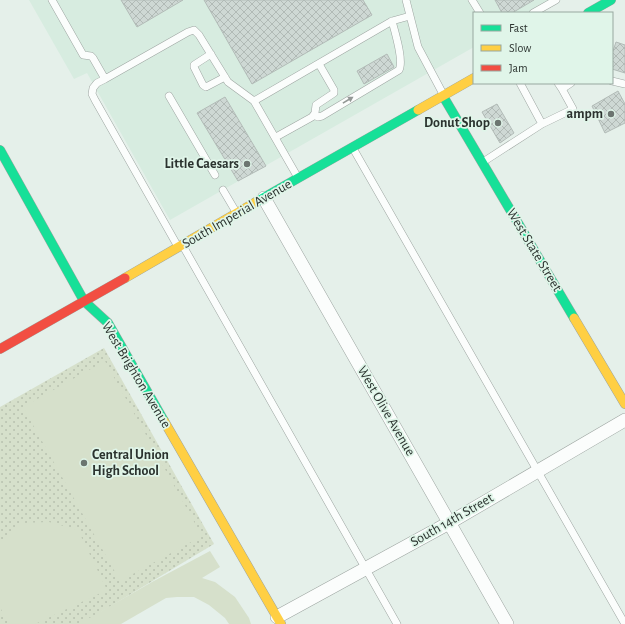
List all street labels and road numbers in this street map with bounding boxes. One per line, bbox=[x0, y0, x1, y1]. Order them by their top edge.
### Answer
street label: South Imperial Avenue bbox=[180, 177, 294, 251]
street label: West State Street bbox=[504, 206, 564, 294]
street label: West Brighton Avenue bbox=[99, 320, 173, 430]
street label: West Olive Avenue bbox=[355, 364, 417, 458]
street label: South 14th Street bbox=[408, 490, 496, 549]

